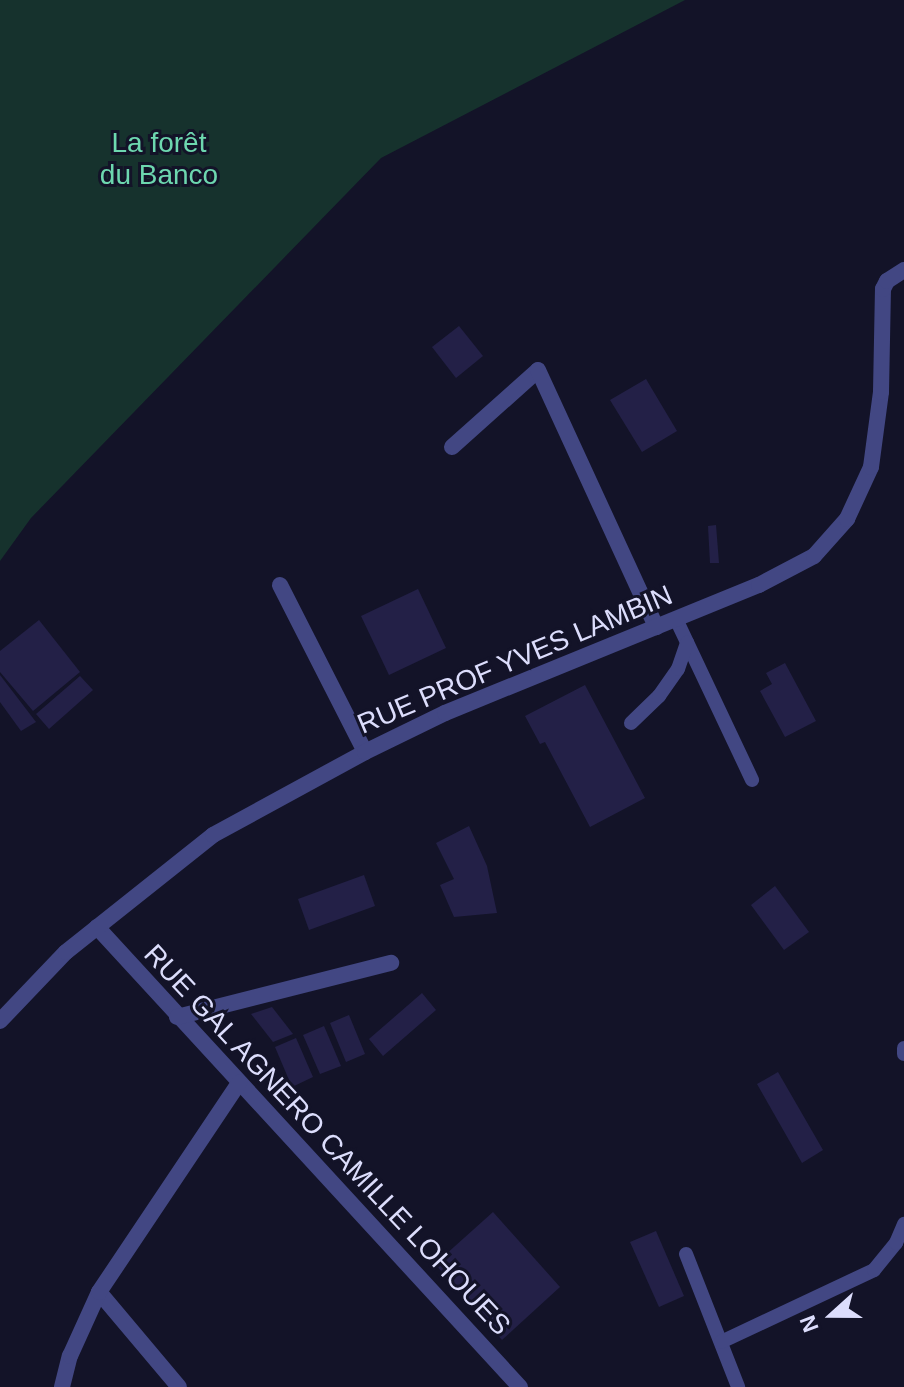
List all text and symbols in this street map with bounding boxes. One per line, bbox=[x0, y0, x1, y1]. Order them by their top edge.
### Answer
park label: La forêt du Banco bbox=[100, 126, 218, 192]
street label: RUE PROF YVES LAMBIN bbox=[352, 578, 678, 742]
street label: RUE GAL AGNERO CAMILLE LOHOUES bbox=[136, 937, 518, 1343]
north arrow bbox=[792, 1275, 872, 1355]
text: N bbox=[795, 1312, 824, 1336]

